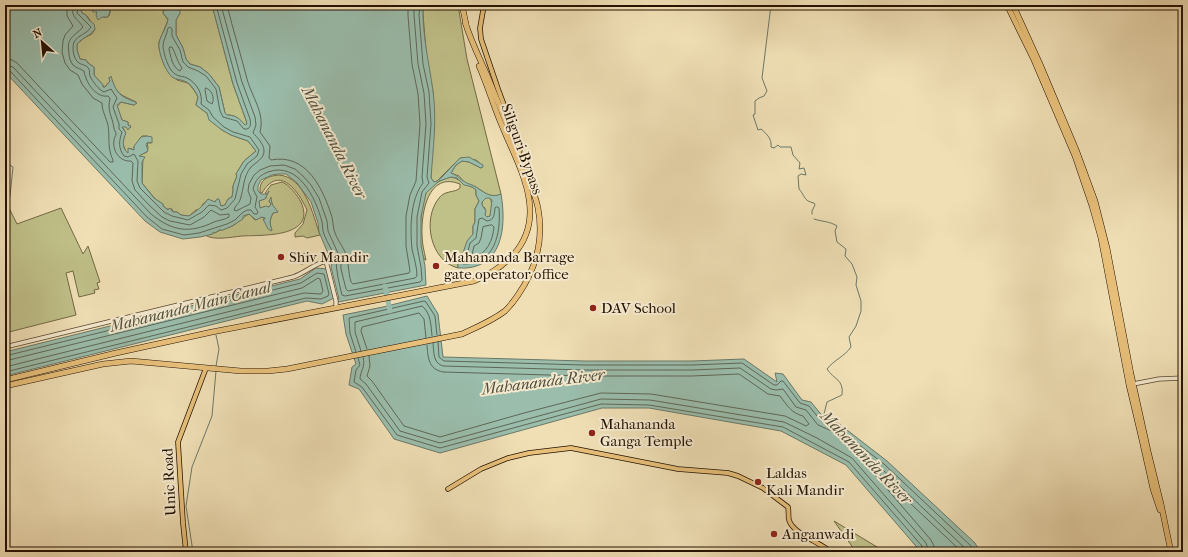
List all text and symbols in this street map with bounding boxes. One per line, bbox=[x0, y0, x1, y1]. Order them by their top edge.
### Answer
north arrow bbox=[22, 22, 62, 62]
text: N bbox=[31, 26, 45, 41]
water label: Mahananda River bbox=[298, 82, 372, 203]
street label: Siliguri Bypass bbox=[497, 101, 547, 197]
place label: Shiv Mandir bbox=[289, 248, 369, 266]
place label: Mahananda Barrage gate operator office bbox=[444, 248, 575, 283]
marker: Shiv Mandir bbox=[276, 252, 286, 262]
marker: Mahananda Barrage gate operator office bbox=[431, 261, 441, 271]
water label: Mahananda Main Canal bbox=[107, 277, 275, 336]
place label: DAV School bbox=[601, 299, 676, 317]
marker: DAV School bbox=[588, 303, 598, 313]
water label: Mahananda River bbox=[480, 364, 607, 399]
water label: Mahananda River bbox=[816, 406, 918, 510]
place label: Mahananda Ganga Temple bbox=[600, 415, 693, 450]
marker: Mahananda Ganga Temple bbox=[587, 428, 597, 438]
street label: Unic Road bbox=[158, 447, 180, 516]
place label: Laldas Kali Mandir bbox=[766, 464, 845, 499]
marker: Laldas Kali Mandir bbox=[753, 477, 763, 487]
place label: Anganwadi bbox=[781, 525, 855, 543]
marker: Anganwadi bbox=[769, 529, 779, 539]

